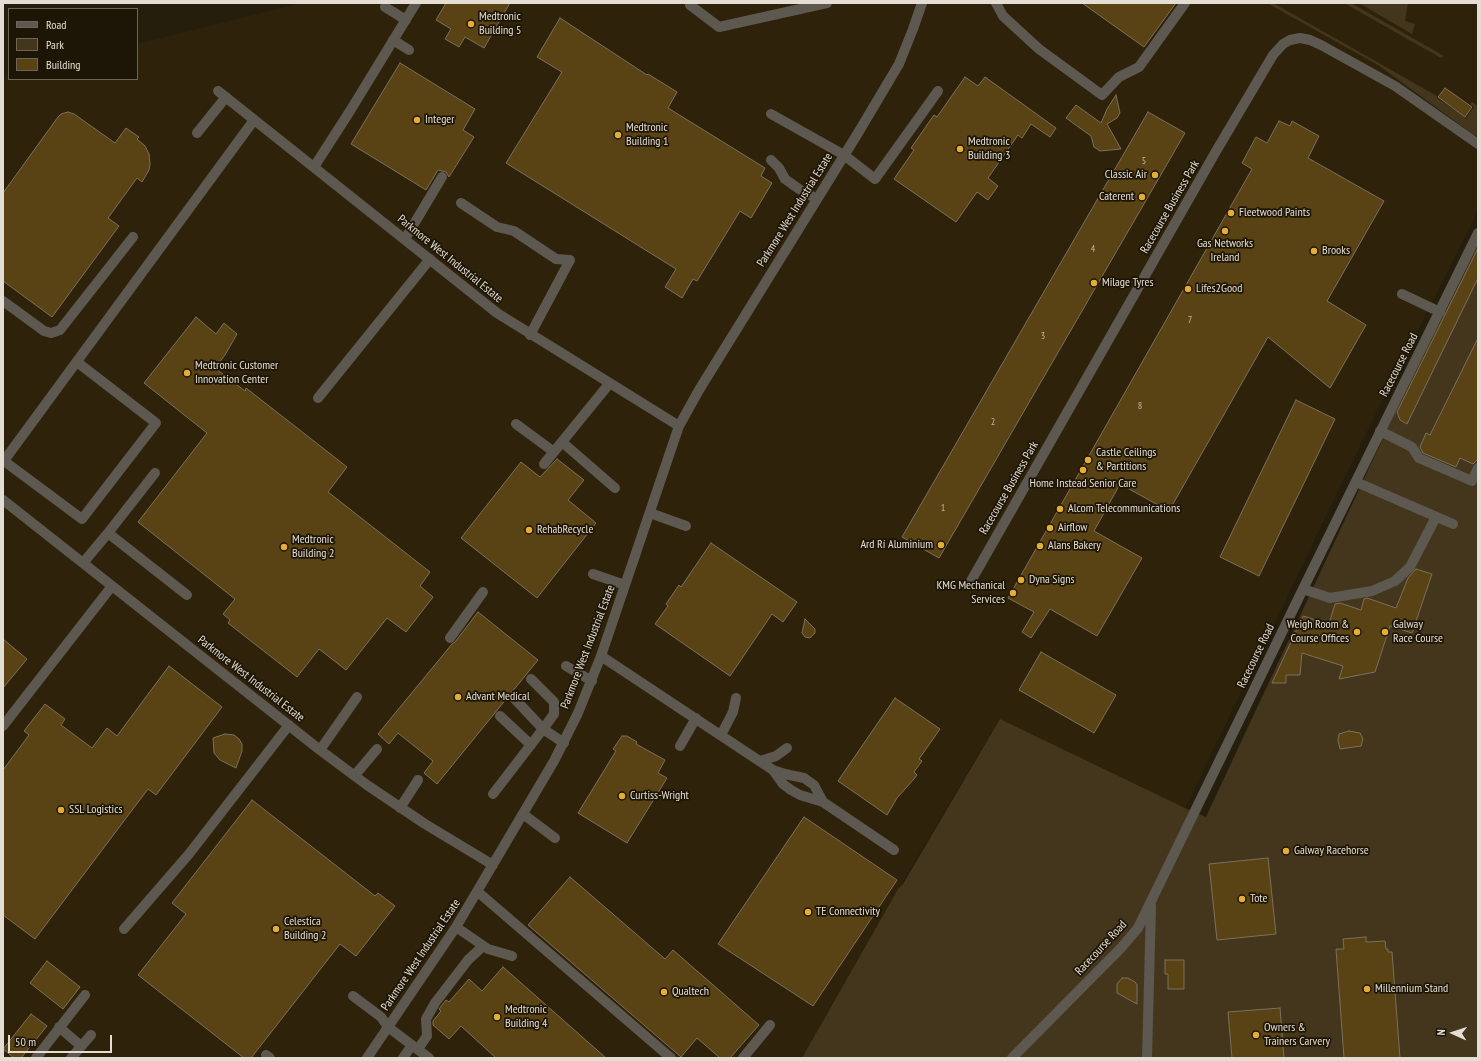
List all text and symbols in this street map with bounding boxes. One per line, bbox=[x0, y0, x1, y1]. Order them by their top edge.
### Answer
legend bbox=[8, 8, 138, 80]
place label: Medtronic Building 5 bbox=[479, 10, 521, 38]
text: Road bbox=[46, 17, 66, 32]
marker: Medtronic Building 5 bbox=[466, 19, 476, 29]
text: Park bbox=[46, 37, 64, 52]
text: Building bbox=[46, 57, 81, 72]
place label: Integer bbox=[425, 113, 455, 127]
marker: Integer bbox=[412, 115, 422, 125]
place label: Medtronic Building 1 bbox=[626, 121, 668, 149]
marker: Medtronic Building 1 bbox=[613, 130, 623, 140]
place label: Medtronic Building 3 bbox=[968, 135, 1010, 163]
marker: Medtronic Building 3 bbox=[955, 144, 965, 154]
street label: Parkmore West Industrial Estate bbox=[754, 150, 836, 270]
house number: 5 bbox=[1142, 155, 1146, 167]
street label: Racecourse Business Park bbox=[1138, 158, 1202, 256]
place label: Classic Air bbox=[1105, 168, 1147, 182]
marker: Classic Air bbox=[1150, 170, 1160, 180]
place label: Caterent bbox=[1099, 190, 1134, 204]
marker: Caterent bbox=[1137, 192, 1147, 202]
place label: Fleetwood Paints bbox=[1239, 206, 1310, 220]
marker: Fleetwood Paints bbox=[1226, 208, 1236, 218]
street label: Parkmore West Industrial Estate bbox=[394, 212, 506, 306]
marker: Gas Networks Ireland bbox=[1220, 226, 1230, 236]
place label: Gas Networks Ireland bbox=[1197, 237, 1253, 265]
house number: 4 bbox=[1091, 243, 1095, 255]
place label: Brooks bbox=[1322, 244, 1350, 258]
marker: Brooks bbox=[1309, 246, 1319, 256]
place label: Milage Tyres bbox=[1102, 276, 1153, 290]
marker: Milage Tyres bbox=[1089, 278, 1099, 288]
place label: Lifes2Good bbox=[1196, 282, 1242, 296]
marker: Lifes2Good bbox=[1183, 284, 1193, 294]
house number: 7 bbox=[1188, 314, 1192, 326]
house number: 3 bbox=[1041, 330, 1045, 342]
street label: Racecourse Road bbox=[1377, 331, 1421, 399]
place label: Medtronic Customer Innovation Center bbox=[195, 359, 278, 387]
marker: Medtronic Customer Innovation Center bbox=[182, 368, 192, 378]
house number: 8 bbox=[1138, 400, 1142, 412]
house number: 2 bbox=[991, 416, 995, 428]
street label: Racecourse Business Park bbox=[977, 439, 1041, 537]
place label: Castle Ceilings & Partitions bbox=[1096, 446, 1156, 474]
marker: Castle Ceilings & Partitions bbox=[1083, 455, 1093, 465]
marker: Home Instead Senior Care bbox=[1078, 465, 1088, 475]
place label: Home Instead Senior Care bbox=[1029, 477, 1137, 491]
house number: 1 bbox=[941, 502, 945, 514]
place label: Alcom Telecommunications bbox=[1068, 502, 1180, 516]
marker: Alcom Telecommunications bbox=[1055, 504, 1065, 514]
place label: Airflow bbox=[1058, 521, 1087, 535]
place label: RehabRecycle bbox=[537, 523, 593, 537]
marker: Airflow bbox=[1045, 523, 1055, 533]
marker: RehabRecycle bbox=[524, 525, 534, 535]
place label: Medtronic Building 2 bbox=[292, 533, 334, 561]
place label: Ard Rí Aluminium bbox=[860, 538, 933, 552]
place label: Alans Bakery bbox=[1048, 539, 1101, 553]
marker: Ard Rí Aluminium bbox=[936, 540, 946, 550]
marker: Alans Bakery bbox=[1035, 541, 1045, 551]
marker: Medtronic Building 2 bbox=[279, 542, 289, 552]
place label: Dyna Signs bbox=[1029, 573, 1075, 587]
marker: Dyna Signs bbox=[1016, 575, 1026, 585]
place label: KMG Mechanical Services bbox=[936, 579, 1005, 607]
street label: Parkmore West Industrial Estate bbox=[558, 583, 618, 711]
marker: KMG Mechanical Services bbox=[1008, 588, 1018, 598]
place label: Weigh Room & Course Offices bbox=[1287, 618, 1349, 646]
place label: Galway Race Course bbox=[1393, 618, 1443, 646]
street label: Racecourse Road bbox=[1234, 622, 1278, 690]
marker: Weigh Room & Course Offices bbox=[1352, 627, 1362, 637]
marker: Galway Race Course bbox=[1380, 627, 1390, 637]
street label: Parkmore West Industrial Estate bbox=[195, 633, 307, 725]
place label: Advant Medical bbox=[466, 690, 530, 704]
marker: Advant Medical bbox=[453, 692, 463, 702]
place label: Curtiss-Wright bbox=[630, 789, 689, 803]
marker: Curtiss-Wright bbox=[617, 791, 627, 801]
place label: SSL Logistics bbox=[69, 803, 123, 817]
marker: SSL Logistics bbox=[56, 805, 66, 815]
place label: Galway Racehorse bbox=[1294, 844, 1369, 858]
marker: Galway Racehorse bbox=[1281, 846, 1291, 856]
place label: Tote bbox=[1250, 892, 1267, 906]
marker: Tote bbox=[1237, 894, 1247, 904]
street label: Parkmore West Industrial Estate bbox=[378, 896, 464, 1014]
place label: TE Connectivity bbox=[816, 905, 880, 919]
marker: TE Connectivity bbox=[803, 907, 813, 917]
place label: Celestica Building 2 bbox=[284, 915, 326, 943]
street label: Racecourse Road bbox=[1072, 918, 1130, 978]
marker: Celestica Building 2 bbox=[271, 924, 281, 934]
place label: Millennium Stand bbox=[1375, 982, 1448, 996]
marker: Millennium Stand bbox=[1362, 984, 1372, 994]
place label: Qualtech bbox=[672, 985, 709, 999]
marker: Qualtech bbox=[659, 987, 669, 997]
place label: Medtronic Building 4 bbox=[505, 1003, 547, 1031]
marker: Medtronic Building 4 bbox=[492, 1012, 502, 1022]
north arrow bbox=[1433, 1013, 1473, 1053]
place label: Owners & Trainers Carvery bbox=[1264, 1021, 1330, 1049]
scale bar bbox=[10, 1027, 114, 1053]
text: N bbox=[1434, 1029, 1448, 1036]
marker: Owners & Trainers Carvery bbox=[1251, 1030, 1261, 1040]
text: 50 m bbox=[15, 1034, 36, 1049]

